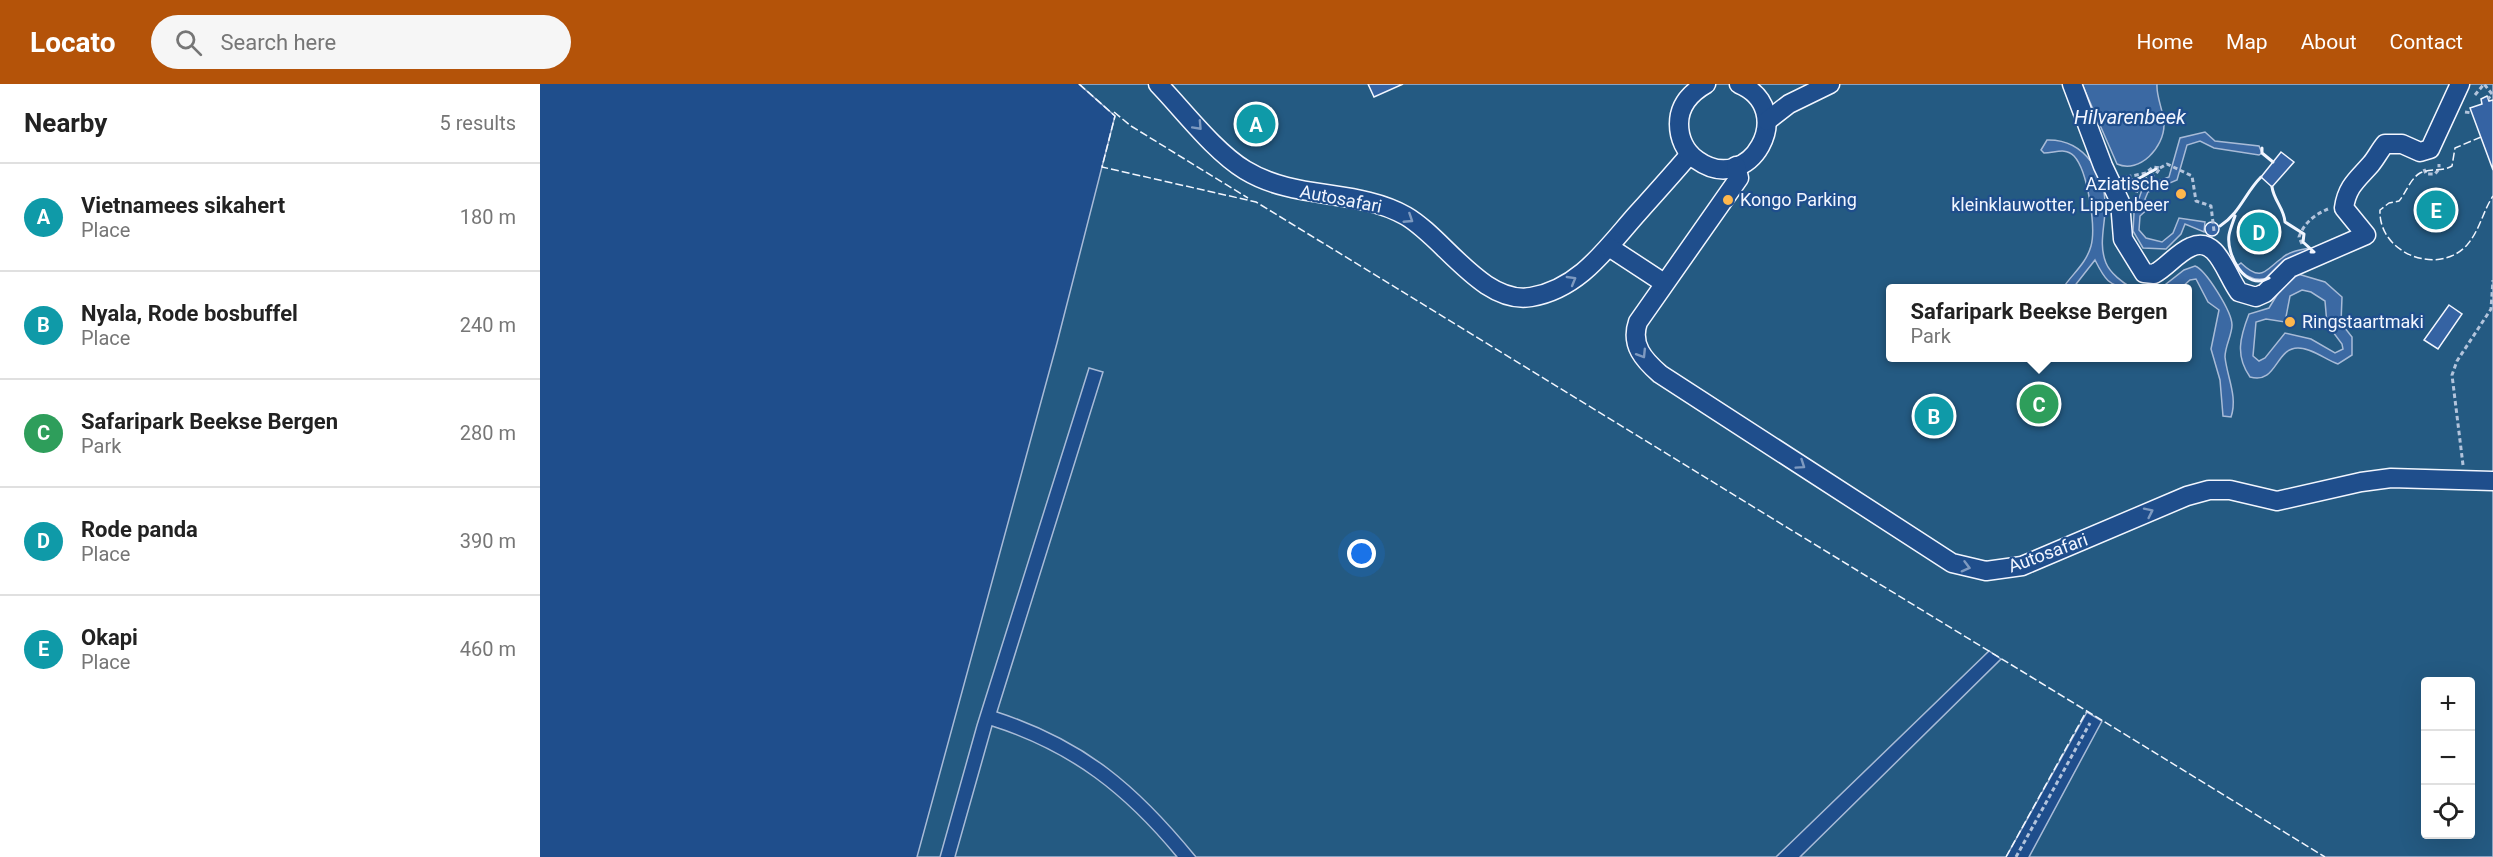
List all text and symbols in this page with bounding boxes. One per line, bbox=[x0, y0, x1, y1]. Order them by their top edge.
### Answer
search box bbox=[151, 15, 571, 69]
text: Locato bbox=[30, 26, 115, 59]
icon: search bbox=[172, 26, 205, 59]
text: Search here bbox=[220, 30, 336, 55]
text: Home bbox=[2137, 30, 2193, 54]
text: Map bbox=[2226, 30, 2268, 54]
text: About bbox=[2301, 30, 2357, 54]
text: Contact bbox=[2390, 30, 2463, 54]
pin: A bbox=[1236, 102, 1276, 147]
water label: Hilvarenbeek bbox=[2074, 105, 2187, 129]
text: Nearby bbox=[24, 108, 107, 138]
text: 5 results bbox=[440, 111, 516, 135]
one-way arrow bbox=[1191, 120, 1202, 130]
place label: Aziatische kleinklauwotter, Lippenbeer bbox=[1951, 173, 2169, 215]
street label: Autosafari bbox=[1298, 180, 1384, 217]
marker: Aziatische kleinklauwotter, Lippenbeer bbox=[2174, 187, 2188, 201]
pin: E bbox=[2416, 188, 2456, 232]
place label: Kongo Parking bbox=[1740, 189, 1857, 210]
text: Vietnamees sikahert bbox=[81, 193, 285, 218]
marker: Kongo Parking bbox=[1721, 193, 1735, 207]
text: A bbox=[37, 205, 50, 229]
text: 180 m bbox=[460, 205, 516, 229]
pin: D bbox=[2240, 210, 2278, 254]
one-way arrow bbox=[1403, 211, 1413, 223]
text: Place bbox=[81, 218, 130, 242]
one-way arrow bbox=[1566, 275, 1576, 287]
popup bbox=[1886, 284, 2192, 362]
text: Safaripark Beekse Bergen bbox=[1910, 299, 2168, 324]
text: Nyala, Rode bosbuffel bbox=[81, 301, 298, 326]
place label: Ringstaartmaki bbox=[2302, 311, 2424, 332]
text: B bbox=[37, 313, 50, 337]
text: 240 m bbox=[460, 313, 516, 337]
marker: Ringstaartmaki bbox=[2283, 315, 2297, 329]
text: Park bbox=[1910, 324, 1951, 348]
text: Place bbox=[81, 326, 130, 350]
one-way arrow bbox=[1635, 348, 1646, 359]
pin: C bbox=[2020, 382, 2058, 426]
pin: B bbox=[1914, 394, 1954, 438]
text: Safaripark Beekse Bergen bbox=[81, 409, 338, 434]
text: C bbox=[37, 421, 50, 445]
text: 280 m bbox=[460, 421, 516, 445]
text: Park bbox=[81, 434, 121, 458]
one-way arrow bbox=[1794, 458, 1805, 469]
one-way arrow bbox=[2143, 508, 2154, 520]
text: Rode panda bbox=[81, 517, 198, 542]
street label: Autosafari bbox=[2005, 528, 2090, 577]
text: D bbox=[37, 529, 50, 553]
text: 390 m bbox=[460, 529, 516, 553]
your location bbox=[1347, 539, 1376, 568]
text: Place bbox=[81, 542, 130, 566]
one-way arrow bbox=[1961, 560, 1971, 573]
text: Okapi bbox=[81, 625, 138, 650]
text: E bbox=[38, 637, 49, 661]
text: 460 m bbox=[460, 637, 516, 661]
text: Place bbox=[81, 650, 130, 674]
map controls bbox=[2421, 677, 2475, 839]
button: + bbox=[2421, 677, 2475, 731]
button: − bbox=[2421, 731, 2475, 785]
button: locate bbox=[2421, 785, 2475, 839]

